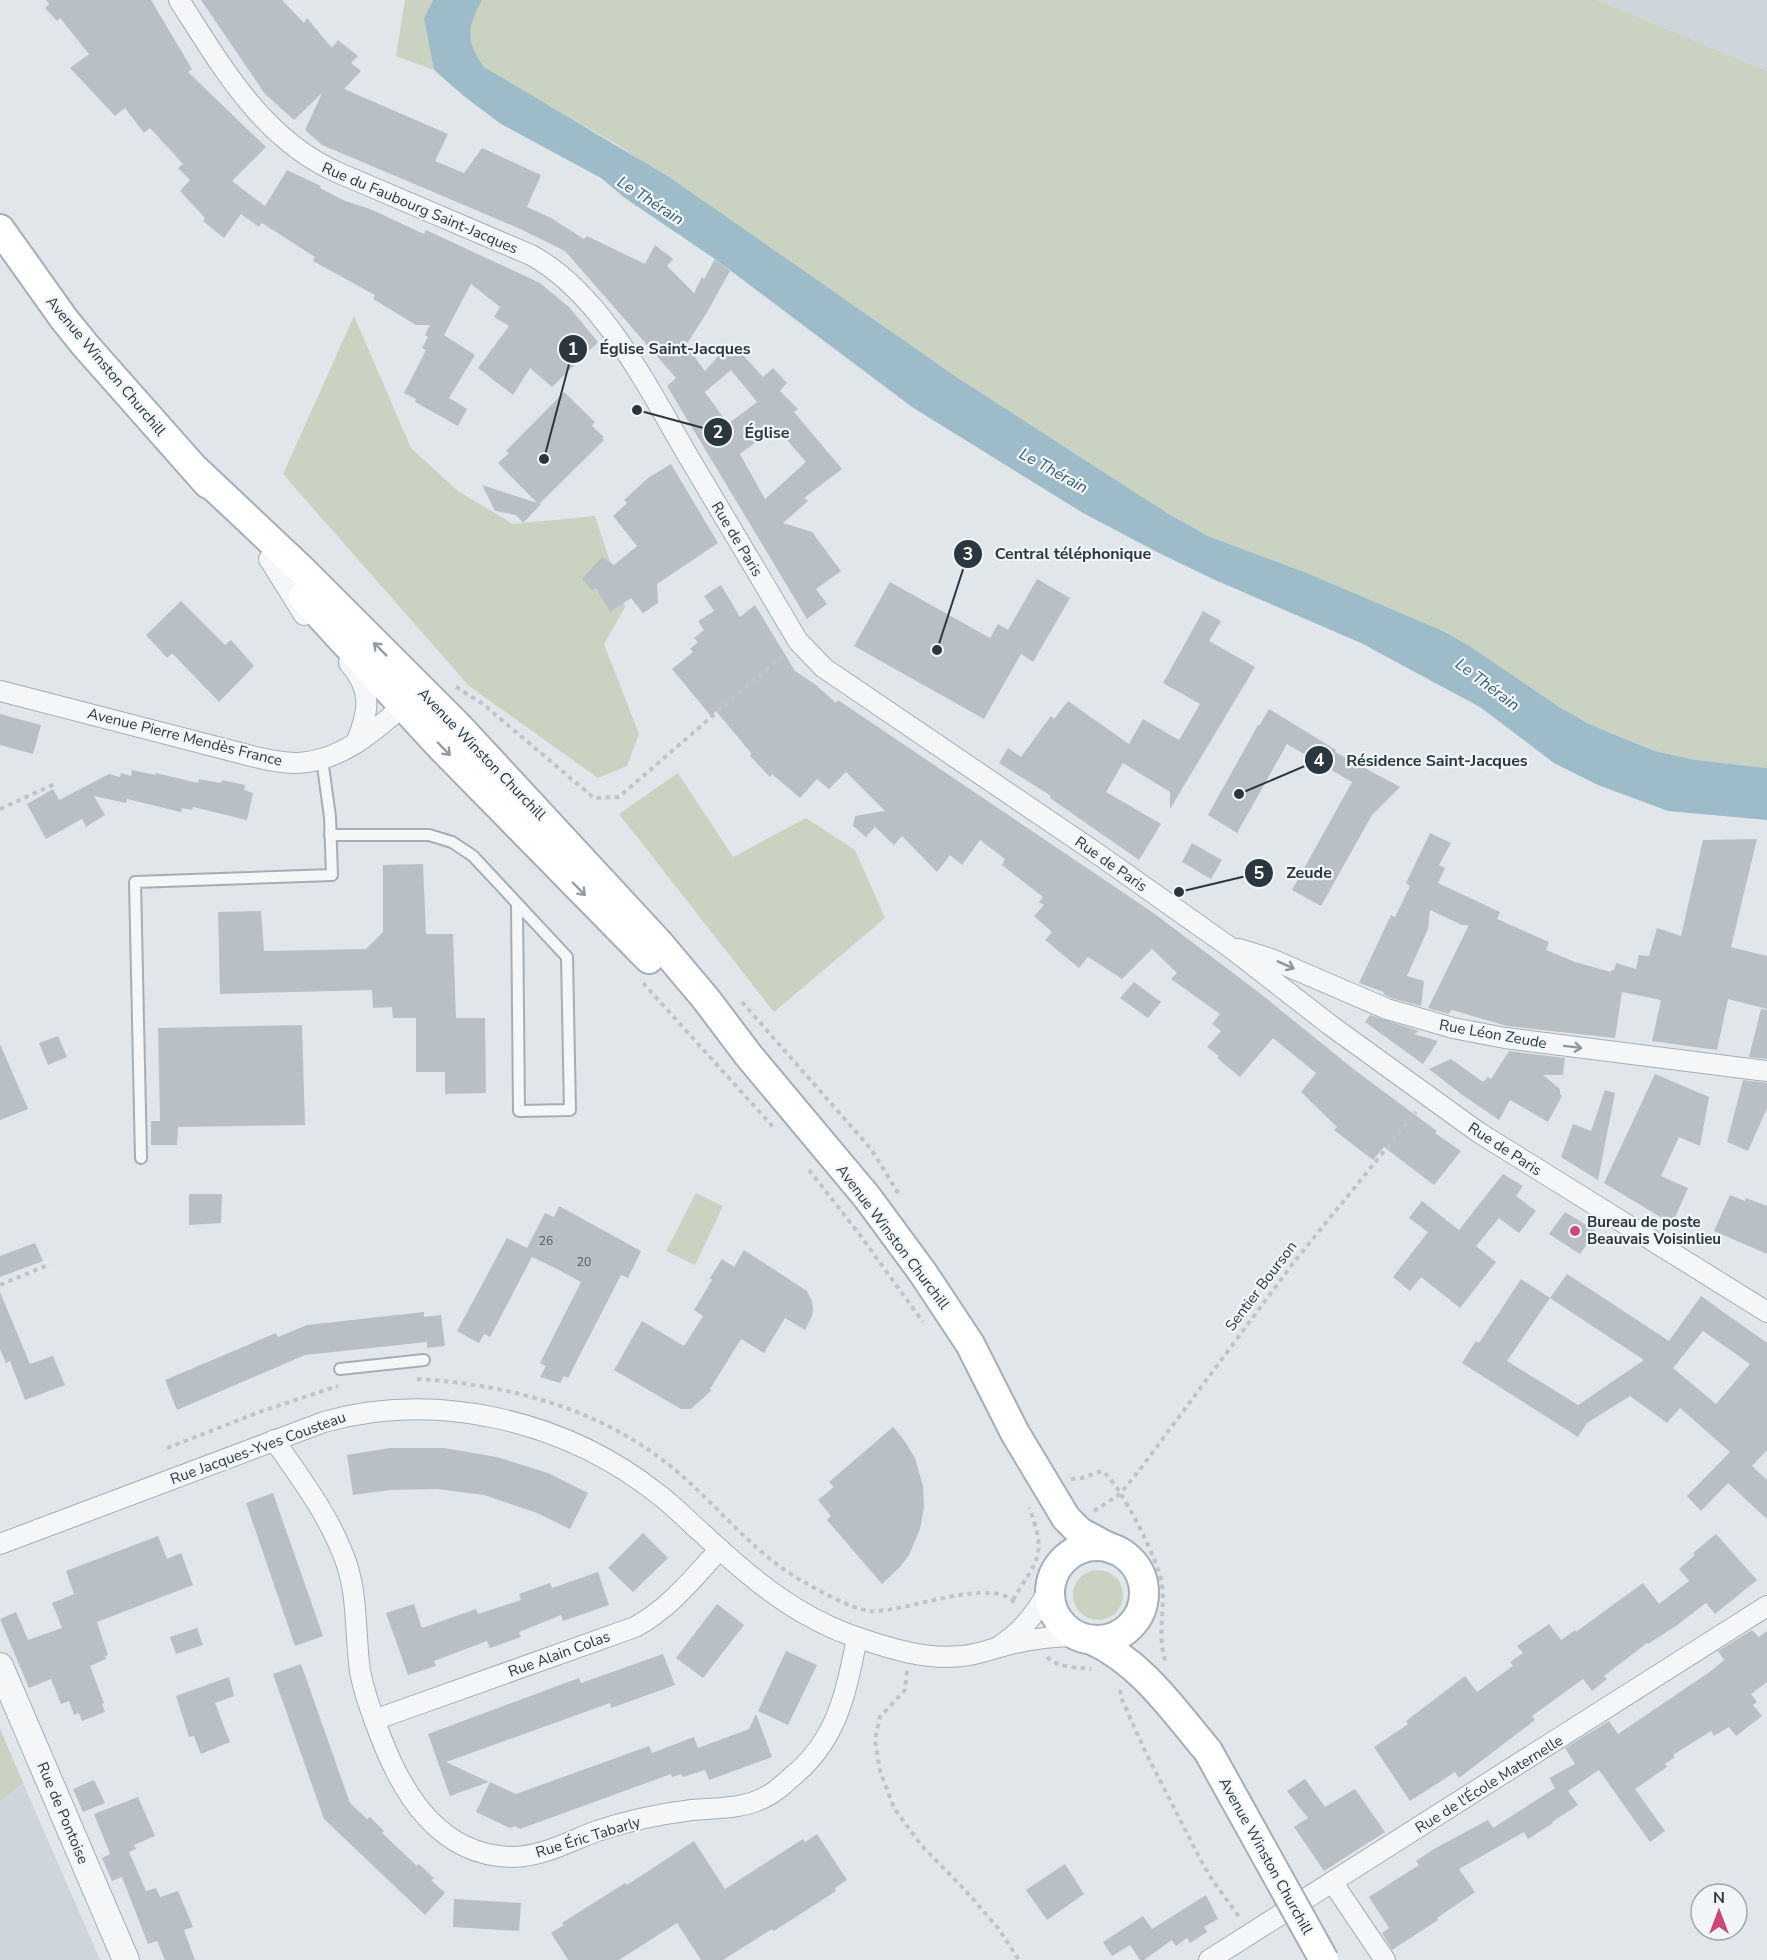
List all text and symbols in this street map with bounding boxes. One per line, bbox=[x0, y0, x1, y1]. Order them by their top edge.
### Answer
street label: Rue du Faubourg Saint-Jacques bbox=[319, 158, 521, 258]
water label: Le Thérain bbox=[613, 171, 688, 231]
street label: Avenue Winston Churchill bbox=[42, 292, 171, 440]
callout: Église Saint-Jacques bbox=[558, 332, 763, 366]
text: 1 bbox=[568, 337, 578, 361]
text: Église Saint-Jacques bbox=[599, 338, 751, 360]
callout: Église bbox=[703, 415, 802, 449]
text: 2 bbox=[713, 420, 723, 444]
text: Église bbox=[745, 422, 790, 444]
water label: Le Thérain bbox=[1015, 443, 1092, 499]
street label: Rue de Paris bbox=[707, 498, 767, 580]
callout: Central téléphonique bbox=[953, 537, 1163, 571]
text: 3 bbox=[963, 542, 973, 566]
text: Central téléphonique bbox=[995, 543, 1152, 565]
one-way arrow bbox=[373, 641, 388, 656]
water label: Le Thérain bbox=[1451, 653, 1524, 716]
street label: Avenue Winston Churchill bbox=[413, 684, 551, 825]
street label: Avenue Pierre Mendès France bbox=[86, 703, 284, 771]
one-way arrow bbox=[436, 741, 451, 756]
callout: Résidence Saint-Jacques bbox=[1304, 743, 1540, 777]
text: 4 bbox=[1314, 748, 1325, 772]
text: Résidence Saint-Jacques bbox=[1346, 750, 1528, 772]
street label: Rue de Paris bbox=[1071, 832, 1151, 896]
callout: Zeude bbox=[1244, 856, 1344, 890]
text: 5 bbox=[1254, 861, 1265, 885]
text: Zeude bbox=[1286, 862, 1332, 884]
one-way arrow bbox=[572, 881, 587, 896]
one-way arrow bbox=[1277, 961, 1295, 972]
street label: Rue Léon Zeude bbox=[1438, 1015, 1548, 1053]
one-way arrow bbox=[1562, 1042, 1582, 1053]
street label: Rue de Paris bbox=[1464, 1118, 1546, 1180]
street label: Avenue Winston Churchill bbox=[832, 1160, 954, 1314]
place label: Bureau de poste Beauvais Voisinlieu bbox=[1587, 1212, 1721, 1249]
marker: Bureau de poste Beauvais Voisinlieu bbox=[1568, 1224, 1582, 1238]
house number: 26 bbox=[539, 1233, 553, 1249]
street label: Sentier Bourson bbox=[1221, 1237, 1301, 1335]
house number: 20 bbox=[577, 1254, 591, 1270]
street label: Rue Jacques-Yves Cousteau bbox=[167, 1407, 349, 1489]
street label: Rue Alain Colas bbox=[505, 1626, 613, 1682]
street label: Rue de l'École Maternelle bbox=[1411, 1730, 1567, 1838]
street label: Rue de Pontoise bbox=[32, 1759, 94, 1867]
street label: Avenue Winston Churchill bbox=[1214, 1774, 1318, 1939]
street label: Rue Éric Tabarly bbox=[533, 1811, 643, 1862]
north arrow bbox=[1689, 1882, 1749, 1942]
text: N bbox=[1713, 1887, 1725, 1909]

